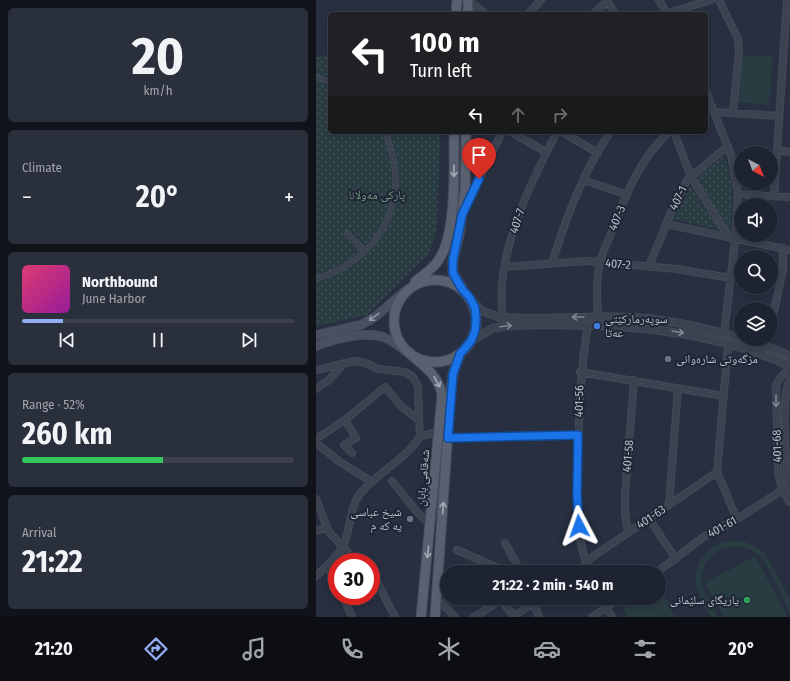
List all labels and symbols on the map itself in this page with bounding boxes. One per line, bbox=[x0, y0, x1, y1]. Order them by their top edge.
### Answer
pin bbox=[462, 138, 496, 179]
north arrow bbox=[734, 146, 778, 190]
one-way arrow bbox=[450, 164, 458, 177]
street label: 407-1 bbox=[666, 184, 690, 212]
park label: پارکی مەولانا bbox=[349, 188, 406, 202]
street label: 407-3 bbox=[606, 203, 628, 233]
street label: 407-7 bbox=[506, 207, 528, 235]
street label: 407-2 bbox=[605, 256, 631, 272]
place label: سوپەرمارکێتی عەتا bbox=[605, 312, 668, 340]
one-way arrow bbox=[369, 313, 380, 321]
one-way arrow bbox=[572, 313, 585, 321]
marker: سوپەرمارکێتی عەتا bbox=[592, 321, 602, 331]
one-way arrow bbox=[499, 322, 512, 330]
one-way arrow bbox=[671, 328, 684, 336]
place label: مزگەوتی شارەوانی bbox=[676, 352, 758, 366]
marker: مزگەوتی شارەوانی bbox=[663, 354, 673, 364]
one-way arrow bbox=[434, 376, 442, 388]
street label: 401-56 bbox=[572, 385, 586, 417]
one-way arrow bbox=[772, 394, 780, 407]
street label: 401-68 bbox=[769, 429, 785, 463]
street label: 401-58 bbox=[620, 439, 636, 473]
street label: شەقامی بابان bbox=[414, 449, 433, 507]
one-way arrow bbox=[439, 502, 446, 515]
street label: 401-63 bbox=[634, 502, 668, 532]
place label: شیخ عباسی یه که م bbox=[350, 505, 402, 534]
position arrow bbox=[558, 505, 600, 547]
street label: 401-61 bbox=[705, 513, 739, 541]
marker: شیخ عباسی یه که م bbox=[405, 514, 415, 524]
one-way arrow bbox=[424, 545, 431, 558]
speed limit sign: 30 bbox=[328, 553, 380, 605]
place label: یاریگای سلێمانی bbox=[670, 593, 739, 607]
marker: یاریگای سلێمانی bbox=[742, 595, 752, 605]

